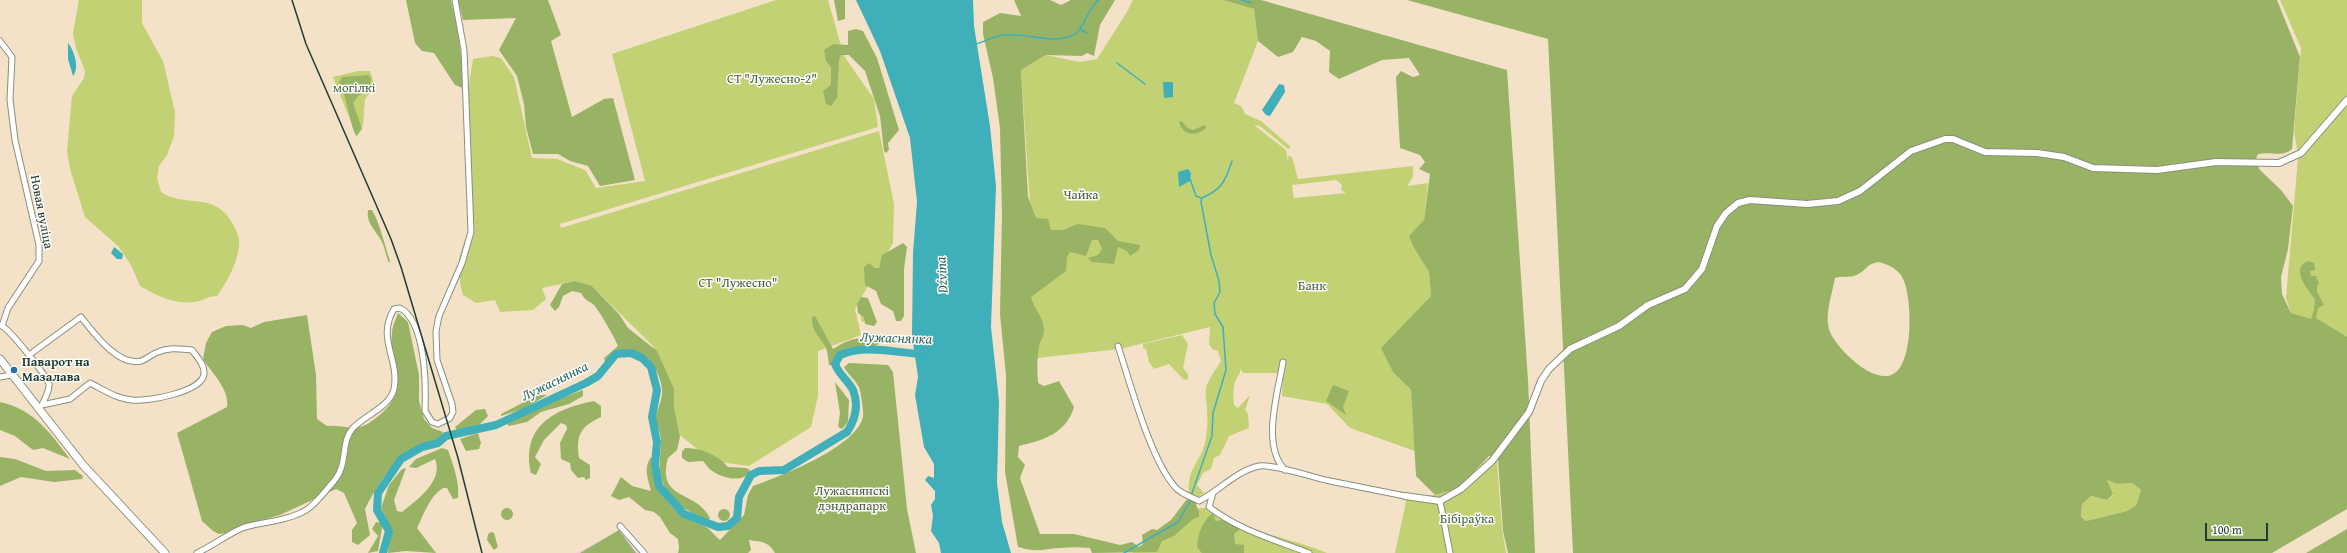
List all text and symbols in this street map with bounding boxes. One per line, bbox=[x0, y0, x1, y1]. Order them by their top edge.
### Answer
park label: СТ "Лужесно-2" bbox=[727, 72, 817, 88]
park label: могілкі bbox=[333, 81, 375, 97]
street label: Новая вуліца bbox=[26, 174, 56, 250]
park label: Чайка bbox=[1064, 188, 1098, 204]
water label: Dźvina bbox=[934, 256, 952, 294]
park label: СТ "Лужесно" bbox=[698, 276, 778, 292]
park label: Банк bbox=[1298, 279, 1326, 295]
water label: Лужаснянка bbox=[860, 329, 932, 349]
place label: Паварот на Мазалава bbox=[22, 355, 90, 386]
water label: Лужаснянка bbox=[519, 359, 591, 405]
marker: Паварот на Мазалава bbox=[9, 365, 19, 375]
park label: Лужаснянскі дэндрапарк bbox=[815, 484, 889, 515]
park label: Бібіраўка bbox=[1440, 512, 1494, 528]
scale bar bbox=[2207, 515, 2270, 541]
text: 100 m bbox=[2212, 521, 2242, 538]

